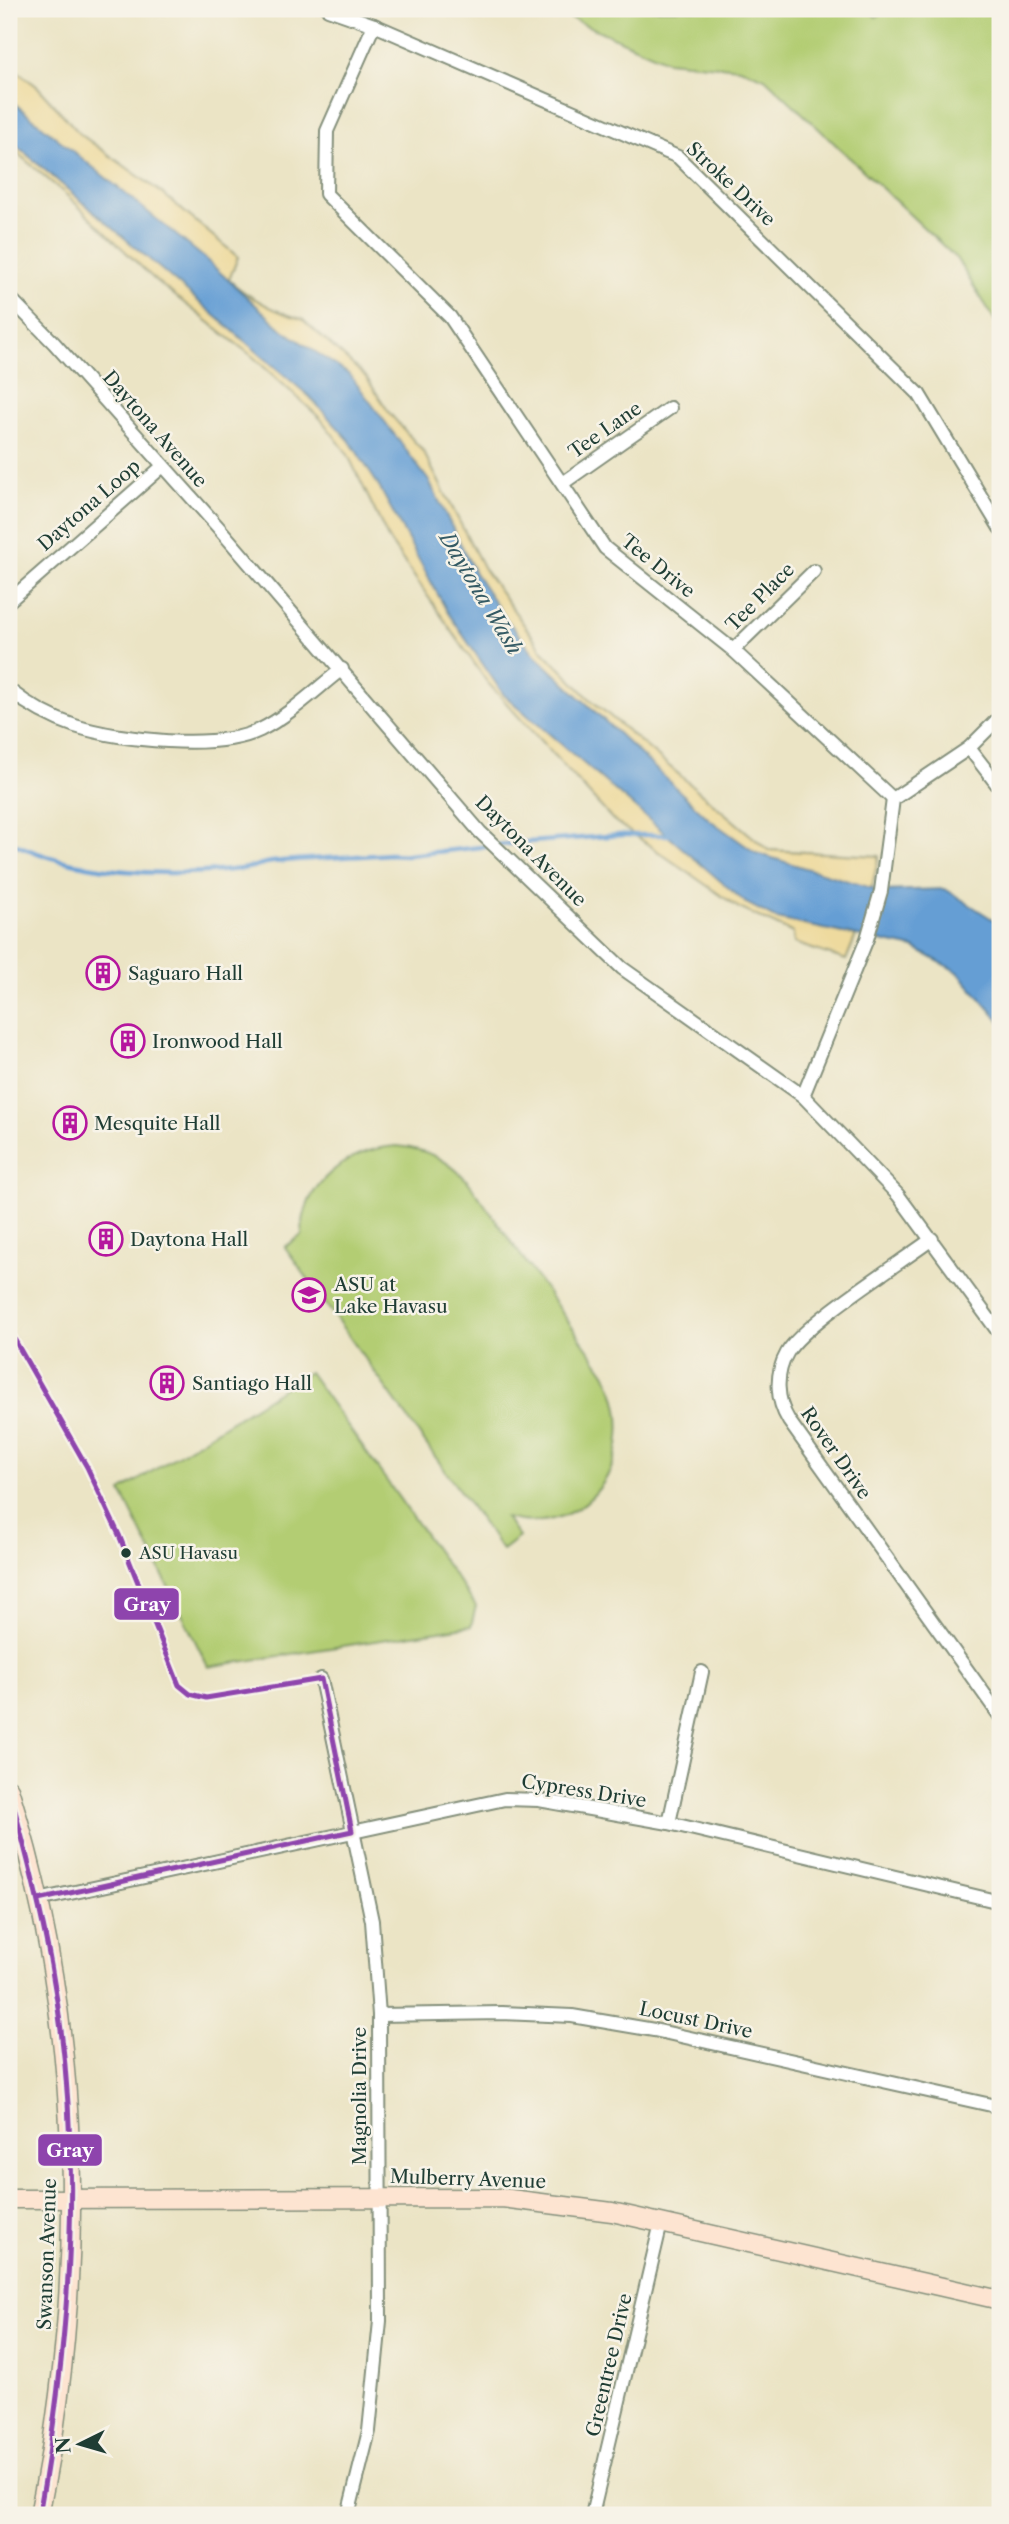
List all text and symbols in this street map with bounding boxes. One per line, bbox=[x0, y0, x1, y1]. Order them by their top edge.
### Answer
street label: Stroke Drive bbox=[682, 137, 780, 231]
street label: Daytona Avenue bbox=[98, 366, 212, 492]
street label: Tee Lane bbox=[564, 397, 646, 463]
street label: Daytona Loop bbox=[33, 454, 145, 556]
water label: Daytona Wash bbox=[433, 525, 528, 659]
street label: Tee Drive bbox=[617, 529, 699, 603]
street label: Tee Place bbox=[721, 558, 799, 636]
street label: Daytona Avenue bbox=[471, 791, 591, 911]
building icon: Saguaro Hall bbox=[84, 954, 122, 992]
place label: Saguaro Hall bbox=[128, 962, 243, 985]
building icon: Ironwood Hall bbox=[109, 1022, 147, 1060]
place label: Ironwood Hall bbox=[152, 1030, 283, 1053]
building icon: Mesquite Hall bbox=[51, 1104, 89, 1142]
place label: Mesquite Hall bbox=[94, 1112, 221, 1135]
building icon: Daytona Hall bbox=[87, 1220, 125, 1258]
place label: Daytona Hall bbox=[130, 1228, 248, 1251]
place label: ASU at Lake Havasu bbox=[333, 1273, 448, 1318]
school or university icon: ASU at Lake Havasu bbox=[290, 1276, 328, 1314]
building icon: Santiago Hall bbox=[148, 1364, 186, 1402]
place label: Santiago Hall bbox=[192, 1372, 312, 1395]
street label: Rover Drive bbox=[796, 1402, 876, 1504]
place label: ASU Havasu bbox=[138, 1543, 238, 1563]
marker: ASU Havasu bbox=[119, 1546, 133, 1560]
line badge: Gray bbox=[113, 1587, 180, 1621]
text: Gray bbox=[123, 1593, 172, 1616]
street label: Cypress Drive bbox=[520, 1770, 648, 1812]
street label: Locust Drive bbox=[637, 1997, 755, 2043]
street label: Magnolia Drive bbox=[348, 2027, 371, 2165]
line badge: Gray bbox=[37, 2133, 103, 2167]
text: Gray bbox=[46, 2139, 95, 2162]
street label: Mulberry Avenue bbox=[390, 2165, 546, 2193]
street label: Swanson Avenue bbox=[33, 2178, 61, 2330]
street label: Greentree Drive bbox=[581, 2291, 637, 2439]
north arrow bbox=[46, 2408, 116, 2478]
text: N bbox=[51, 2436, 76, 2455]

